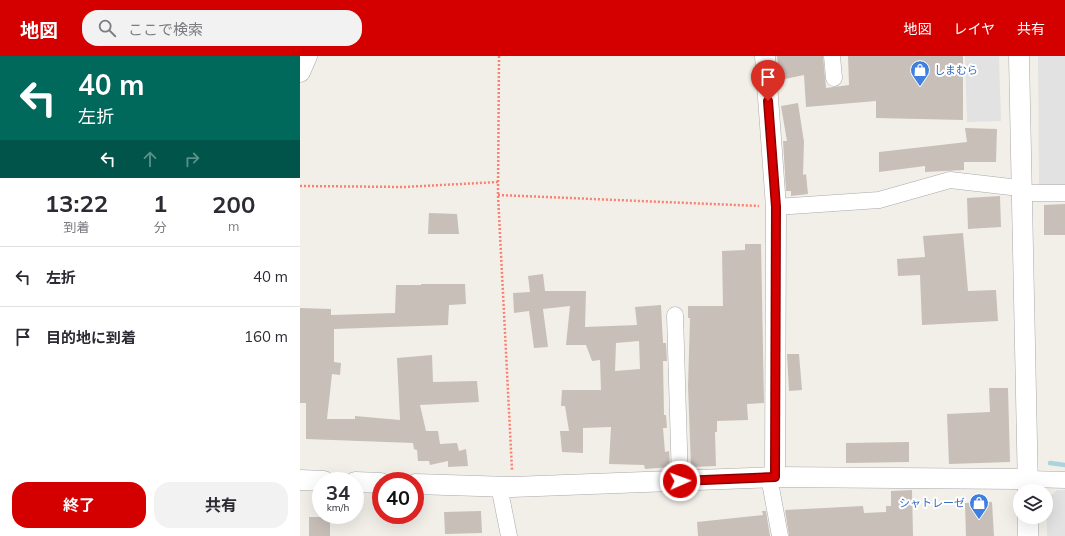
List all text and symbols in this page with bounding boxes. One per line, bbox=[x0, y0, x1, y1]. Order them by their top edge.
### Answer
search box bbox=[82, 10, 362, 46]
icon: search bbox=[96, 17, 118, 39]
text: 地図 bbox=[20, 18, 58, 42]
text: ここで検索 bbox=[128, 20, 203, 39]
text: 地図 bbox=[903, 20, 931, 38]
text: レイヤ bbox=[953, 20, 995, 38]
text: 共有 bbox=[1017, 20, 1045, 38]
shop icon: しまむら bbox=[909, 59, 931, 87]
pin bbox=[751, 60, 785, 101]
place label: しまむら bbox=[934, 63, 978, 77]
icon: arrive bbox=[757, 66, 779, 88]
text: 40 m bbox=[78, 67, 144, 102]
icon: left bbox=[12, 72, 64, 124]
text: 左折 bbox=[78, 105, 114, 128]
icon: left bbox=[97, 148, 119, 170]
icon: ahead bbox=[139, 148, 161, 170]
icon: right bbox=[181, 148, 203, 170]
text: 13:22 bbox=[45, 188, 108, 218]
text: 1 bbox=[153, 188, 167, 218]
text: 200 bbox=[212, 189, 255, 219]
text: m bbox=[228, 218, 239, 234]
text: 到着 bbox=[63, 219, 89, 235]
text: 分 bbox=[154, 219, 167, 235]
icon: left bbox=[12, 266, 34, 288]
text: 40 m bbox=[253, 267, 288, 286]
text: 左折 bbox=[46, 268, 76, 287]
icon: arrive bbox=[12, 326, 34, 348]
text: 160 m bbox=[244, 327, 288, 346]
text: 目的地に到着 bbox=[46, 328, 136, 347]
position arrow bbox=[659, 460, 701, 502]
speed limit sign: 40 bbox=[372, 472, 424, 524]
text: 34 bbox=[326, 480, 350, 505]
button: 終了 bbox=[12, 482, 146, 528]
button: 共有 bbox=[154, 482, 288, 528]
map controls bbox=[1013, 484, 1053, 524]
button: layers bbox=[1013, 484, 1053, 524]
shop icon: シャトレーゼ bbox=[968, 492, 990, 520]
place label: シャトレーゼ bbox=[899, 496, 965, 510]
text: km/h bbox=[327, 501, 349, 514]

